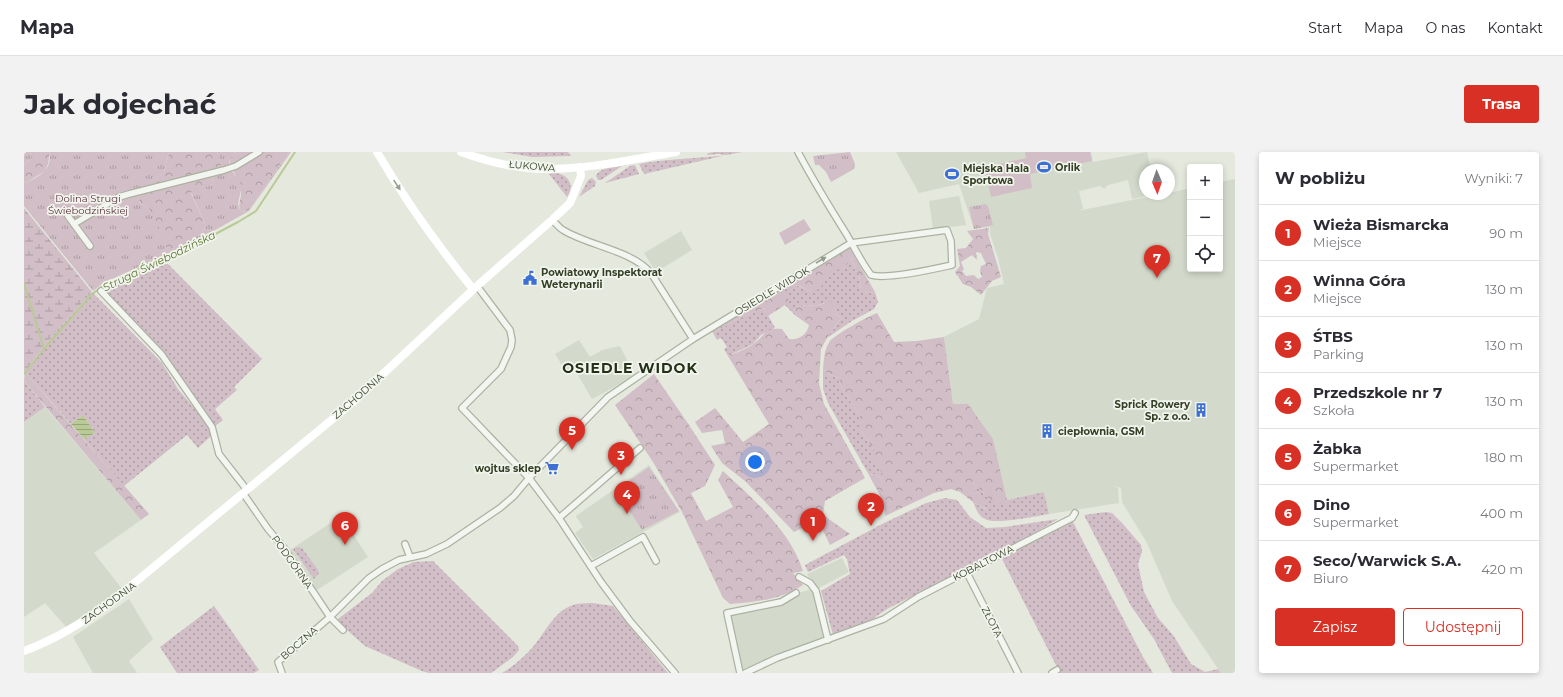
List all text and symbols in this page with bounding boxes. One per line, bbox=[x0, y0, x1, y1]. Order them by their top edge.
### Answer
text: Mapa bbox=[20, 16, 75, 39]
text: Start bbox=[1308, 19, 1342, 37]
text: Mapa bbox=[1364, 19, 1403, 37]
text: O nas bbox=[1425, 19, 1465, 37]
text: Kontakt bbox=[1487, 19, 1543, 37]
button: Trasa bbox=[1464, 85, 1539, 123]
text: Jak dojechać bbox=[24, 87, 216, 121]
street label: ŁUKOWA bbox=[508, 157, 557, 175]
sports icon: Orlik bbox=[1036, 159, 1052, 175]
place label: Orlik bbox=[1055, 161, 1081, 174]
place label: Miejska Hala Sportowa bbox=[963, 162, 1029, 187]
north arrow bbox=[1139, 164, 1175, 200]
map controls bbox=[1187, 164, 1223, 272]
button: + bbox=[1187, 164, 1223, 200]
sports icon: Miejska Hala Sportowa bbox=[944, 166, 960, 182]
text: W pobliżu bbox=[1275, 168, 1365, 188]
text: Wyniki: 7 bbox=[1464, 170, 1523, 186]
one-way arrow bbox=[394, 179, 401, 191]
park label: Dolina Strugi Świebodzińskiej bbox=[48, 192, 128, 217]
button: − bbox=[1187, 200, 1223, 236]
text: Wieża Bismarcka bbox=[1313, 215, 1449, 234]
text: 1 bbox=[1285, 225, 1291, 241]
text: 90 m bbox=[1489, 225, 1523, 241]
water label: Struga Świebodzińska bbox=[100, 228, 218, 294]
text: Miejsce bbox=[1313, 234, 1362, 250]
button: locate bbox=[1187, 236, 1223, 272]
pin: 7 bbox=[1144, 245, 1170, 278]
one-way arrow bbox=[815, 257, 827, 264]
street label: OSIEDLE WIDOK bbox=[732, 263, 813, 319]
place label: Powiatowy Inspektorat Weterynarii bbox=[541, 266, 663, 291]
public building icon: Powiatowy Inspektorat Weterynarii bbox=[522, 270, 538, 286]
text: Winna Góra bbox=[1313, 271, 1406, 290]
text: 2 bbox=[1284, 281, 1292, 297]
text: 130 m bbox=[1485, 281, 1523, 297]
text: Miejsce bbox=[1313, 290, 1362, 306]
text: ŚTBS bbox=[1313, 327, 1353, 346]
text: 3 bbox=[1284, 337, 1292, 353]
text: 130 m bbox=[1485, 337, 1523, 353]
text: Parking bbox=[1313, 346, 1364, 362]
district label: OSIEDLE WIDOK bbox=[562, 359, 698, 377]
street label: ZACHODNIA bbox=[330, 370, 387, 422]
text: Przedszkole nr 7 bbox=[1313, 383, 1442, 402]
text: 4 bbox=[1284, 393, 1292, 409]
text: 130 m bbox=[1485, 393, 1523, 409]
place label: Sprick Rowery Sp. z o.o. bbox=[1115, 398, 1191, 423]
building icon: Sprick Rowery Sp. z o.o. bbox=[1193, 402, 1209, 418]
text: Szkoła bbox=[1313, 402, 1355, 418]
pin: 5 bbox=[559, 417, 585, 450]
building icon: ciepłownia, GSM bbox=[1039, 423, 1055, 439]
place label: ciepłownia, GSM bbox=[1058, 425, 1144, 438]
text: Żabka bbox=[1313, 439, 1362, 458]
pin: 3 bbox=[608, 442, 634, 475]
text: 5 bbox=[1284, 449, 1292, 465]
text: 180 m bbox=[1484, 449, 1523, 465]
your location bbox=[745, 452, 765, 472]
text: Supermarket bbox=[1313, 458, 1399, 474]
supermarket icon: wojtus sklep bbox=[544, 460, 560, 476]
place label: wojtus sklep bbox=[475, 462, 541, 475]
pin: 4 bbox=[614, 481, 640, 514]
pin: 2 bbox=[858, 493, 884, 526]
text: Dino bbox=[1313, 495, 1350, 514]
text: 6 bbox=[1284, 505, 1292, 521]
text: 400 m bbox=[1480, 505, 1523, 521]
pin: 1 bbox=[800, 508, 826, 541]
pin: 6 bbox=[332, 512, 358, 545]
text: Supermarket bbox=[1313, 514, 1399, 530]
street label: PODGÓRNA bbox=[269, 533, 316, 592]
street label: KOBALTOWA bbox=[950, 542, 1016, 584]
text: Seco/Warwick S.A. bbox=[1313, 551, 1461, 570]
text: 7 bbox=[1284, 561, 1292, 577]
text: 420 m bbox=[1481, 561, 1523, 577]
text: Biuro bbox=[1313, 570, 1348, 586]
street label: ZACHODNIA bbox=[79, 579, 139, 627]
street label: ZŁOTA bbox=[979, 604, 1006, 640]
button: Zapisz bbox=[1275, 608, 1395, 646]
button: Udostępnij bbox=[1403, 608, 1523, 646]
street label: BOCZNA bbox=[278, 623, 321, 663]

